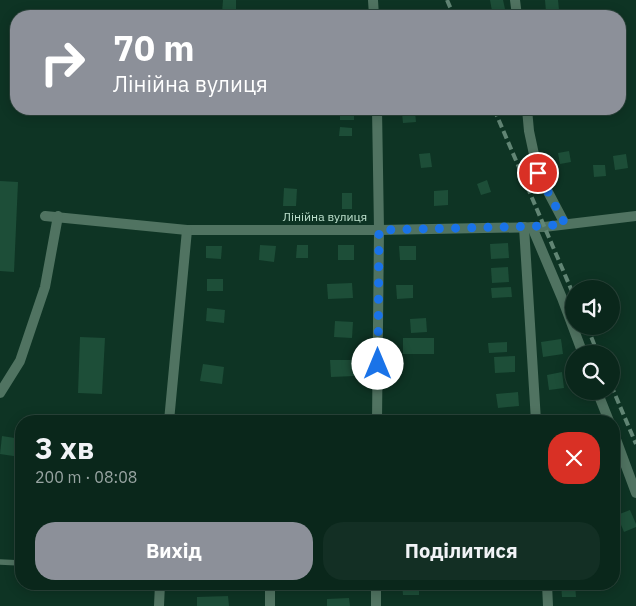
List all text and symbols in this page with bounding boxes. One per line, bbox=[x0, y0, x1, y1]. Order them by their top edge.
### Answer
text: 70 m bbox=[113, 25, 195, 71]
icon: right bbox=[30, 30, 95, 95]
text: Лінійна вулиця bbox=[113, 69, 268, 98]
pin bbox=[517, 152, 559, 194]
icon: arrive bbox=[524, 159, 552, 187]
street label: Лінійна вулиця bbox=[283, 209, 367, 224]
map controls bbox=[565, 280, 620, 400]
button: sound bbox=[565, 280, 620, 335]
position arrow bbox=[351, 337, 403, 389]
button: search bbox=[565, 345, 620, 400]
text: 3 хв bbox=[35, 428, 94, 467]
button: close bbox=[548, 432, 600, 484]
text: 200 m · 08:08 bbox=[35, 467, 137, 487]
button: Вихід bbox=[35, 522, 313, 580]
button: Поділитися bbox=[323, 522, 600, 580]

